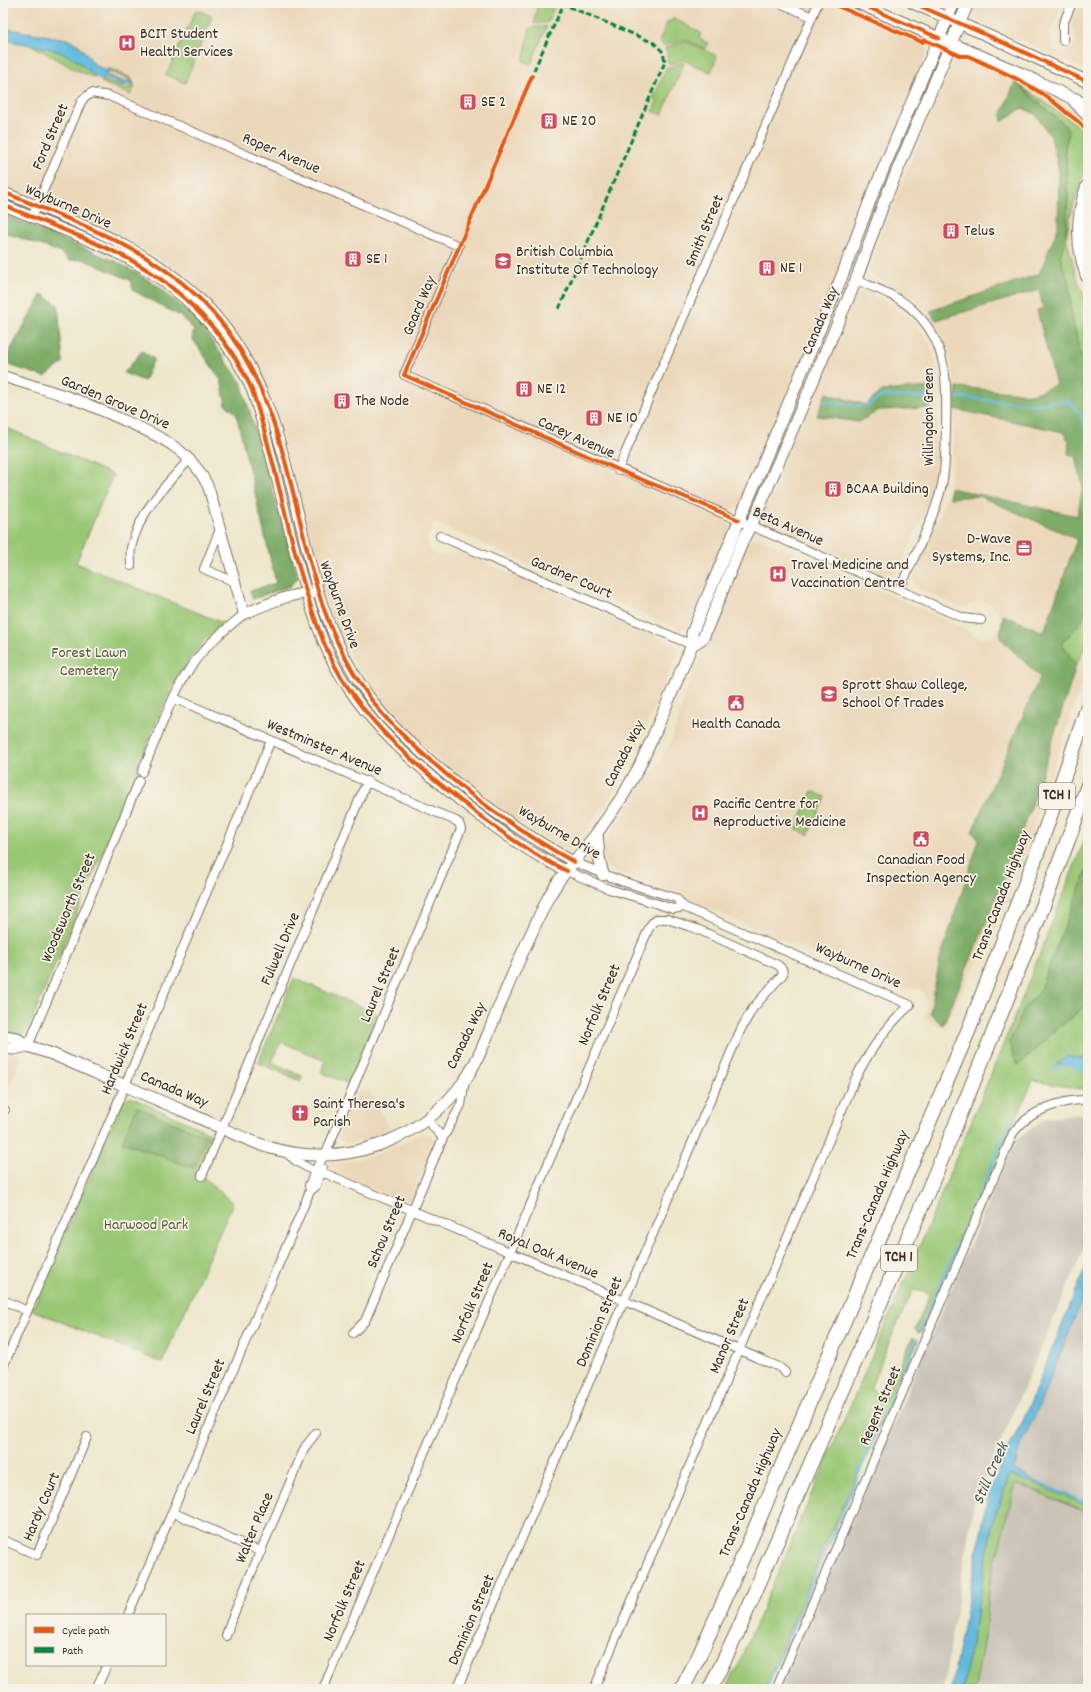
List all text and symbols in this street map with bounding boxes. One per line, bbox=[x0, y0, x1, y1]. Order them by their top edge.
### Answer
place label: BCIT Student Health Services bbox=[140, 23, 234, 64]
hospital icon: BCIT Student Health Services bbox=[117, 33, 137, 53]
place label: SE 2 bbox=[481, 91, 506, 114]
building icon: SE 2 bbox=[458, 92, 478, 112]
street label: Ford Street bbox=[27, 100, 75, 174]
place label: NE 20 bbox=[562, 110, 597, 133]
building icon: NE 20 bbox=[539, 111, 559, 131]
street label: Roper Avenue bbox=[238, 127, 324, 181]
street label: Wayburne Drive bbox=[21, 178, 115, 236]
street label: Smith Street bbox=[679, 191, 731, 271]
place label: Telus bbox=[964, 220, 995, 243]
building icon: Telus bbox=[941, 221, 961, 241]
place label: British Columbia Institute Of Technology bbox=[516, 241, 658, 282]
place label: SE 1 bbox=[366, 248, 388, 271]
building icon: SE 1 bbox=[343, 249, 363, 269]
school or university icon: British Columbia Institute Of Technology bbox=[493, 251, 513, 271]
place label: NE 1 bbox=[780, 257, 802, 280]
building icon: NE 1 bbox=[757, 258, 777, 278]
street label: Goard Way bbox=[397, 272, 443, 339]
street label: Canada Way bbox=[796, 283, 846, 359]
street label: Willingdon Green bbox=[918, 368, 941, 466]
street label: Garden Grove Drive bbox=[57, 370, 173, 436]
place label: NE 12 bbox=[537, 378, 566, 401]
building icon: NE 12 bbox=[514, 379, 534, 399]
place label: The Node bbox=[355, 390, 409, 413]
building icon: The Node bbox=[332, 391, 352, 411]
place label: NE 10 bbox=[607, 407, 638, 430]
building icon: NE 10 bbox=[584, 408, 604, 428]
street label: Carey Avenue bbox=[534, 411, 618, 465]
place label: BCAA Building bbox=[846, 478, 929, 501]
building icon: BCAA Building bbox=[823, 479, 843, 499]
street label: Beta Avenue bbox=[749, 501, 827, 553]
place label: D-Wave Systems, Inc. bbox=[932, 528, 1011, 569]
office icon: D-Wave Systems, Inc. bbox=[1014, 538, 1034, 558]
street label: Gardner Court bbox=[527, 550, 616, 606]
place label: Travel Medicine and Vaccination Centre bbox=[791, 554, 909, 595]
street label: Wayburne Drive bbox=[312, 558, 366, 652]
hospital icon: Travel Medicine and Vaccination Centre bbox=[768, 564, 788, 584]
park label: Forest Lawn Cemetery bbox=[51, 642, 127, 683]
place label: Sprott Shaw College, School Of Trades bbox=[842, 674, 968, 715]
school or university icon: Sprott Shaw College, School Of Trades bbox=[819, 684, 839, 704]
public building icon: Health Canada bbox=[726, 693, 746, 713]
street label: Westminster Avenue bbox=[263, 713, 385, 783]
place label: Health Canada bbox=[692, 713, 781, 736]
street label: Canada Way bbox=[598, 716, 652, 791]
road number: TCH 1 bbox=[1039, 783, 1075, 809]
place label: Pacific Centre for Reproductive Medicine bbox=[713, 793, 846, 834]
street label: Wayburne Drive bbox=[513, 800, 605, 866]
hospital icon: Pacific Centre for Reproductive Medicine bbox=[690, 803, 710, 823]
street label: Trans-Canada Highway bbox=[967, 827, 1038, 965]
public building icon: Canadian Food Inspection Agency bbox=[911, 829, 931, 849]
place label: Canadian Food Inspection Agency bbox=[866, 849, 977, 890]
street label: Woodsworth Street bbox=[36, 850, 102, 966]
street label: Fulwell Drive bbox=[255, 909, 307, 989]
street label: Wayburne Drive bbox=[811, 937, 905, 995]
street label: Laurel Street bbox=[355, 943, 407, 1026]
street label: Norfolk Street bbox=[572, 961, 628, 1049]
street label: Canada Way bbox=[441, 998, 493, 1073]
street label: Hardwick Street bbox=[95, 999, 155, 1099]
street label: Canada Way bbox=[136, 1065, 212, 1115]
place label: Saint Theresa's Parish bbox=[313, 1093, 406, 1134]
church icon: Saint Theresa's Parish bbox=[290, 1103, 310, 1123]
street label: Trans-Canada Highway bbox=[840, 1126, 916, 1263]
street label: Schou Street bbox=[361, 1192, 413, 1272]
park label: Harwood Park bbox=[104, 1214, 188, 1237]
street label: Royal Oak Avenue bbox=[494, 1222, 602, 1286]
road number: TCH 1 bbox=[881, 1245, 917, 1271]
street label: Norfolk Street bbox=[445, 1259, 501, 1347]
street label: Dominion Street bbox=[571, 1273, 630, 1371]
street label: Manor Street bbox=[704, 1295, 756, 1377]
street label: Laurel Street bbox=[180, 1355, 232, 1438]
street label: Regent Street bbox=[854, 1362, 908, 1449]
street label: Trans-Canada Highway bbox=[713, 1424, 789, 1561]
water label: Still Creek bbox=[968, 1437, 1017, 1509]
street label: Hardy Court bbox=[17, 1469, 67, 1545]
street label: Walter Place bbox=[230, 1489, 280, 1567]
street label: Norfolk Street bbox=[317, 1557, 373, 1645]
street label: Dominion Street bbox=[443, 1571, 502, 1669]
legend bbox=[26, 1614, 166, 1666]
text: Cycle path bbox=[62, 1623, 110, 1640]
text: Path bbox=[62, 1643, 83, 1660]

